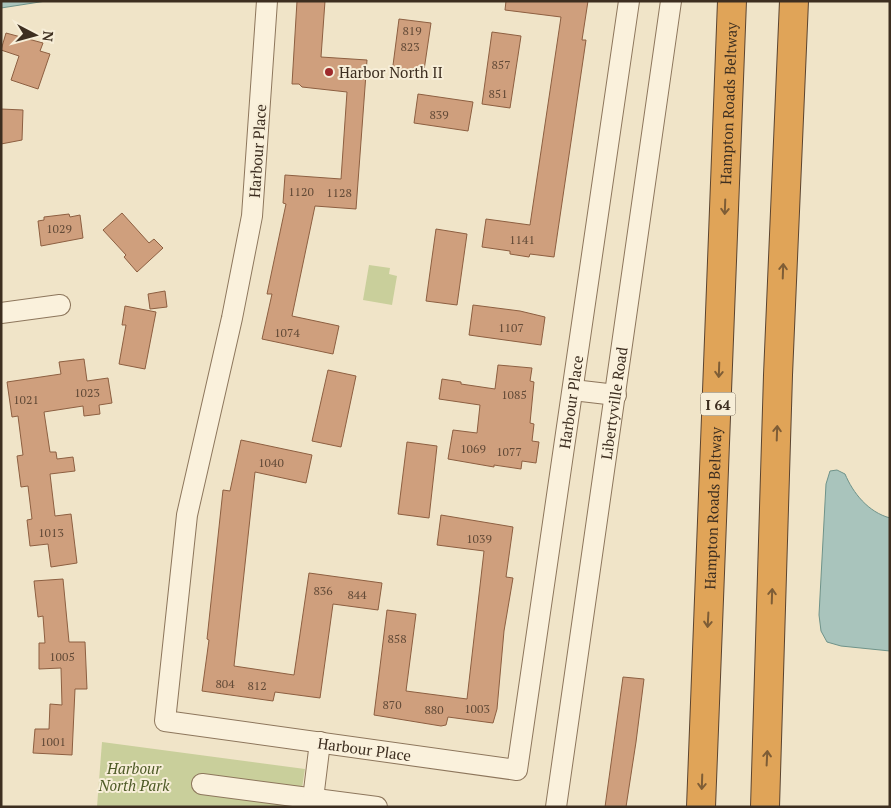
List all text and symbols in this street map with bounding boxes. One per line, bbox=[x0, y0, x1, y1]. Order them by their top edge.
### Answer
north arrow bbox=[10, 10, 60, 60]
street label: Hampton Roads Beltway bbox=[715, 21, 741, 185]
house number: 819 bbox=[402, 23, 422, 38]
text: N bbox=[38, 30, 58, 43]
house number: 823 bbox=[400, 39, 420, 54]
house number: 857 bbox=[491, 57, 511, 72]
place label: Harbor North II bbox=[339, 62, 443, 82]
marker: Harbor North II bbox=[323, 66, 335, 78]
house number: 851 bbox=[488, 86, 508, 101]
street label: Harbour Place bbox=[244, 103, 270, 199]
house number: 839 bbox=[429, 107, 449, 122]
house number: 1120 bbox=[288, 184, 314, 199]
house number: 1128 bbox=[326, 185, 352, 200]
one-way arrow bbox=[721, 199, 730, 215]
house number: 1029 bbox=[46, 221, 72, 236]
house number: 1141 bbox=[509, 232, 535, 247]
one-way arrow bbox=[778, 263, 787, 279]
house number: 1107 bbox=[498, 320, 524, 335]
house number: 1074 bbox=[274, 325, 300, 340]
street label: Libertyville Road bbox=[596, 345, 632, 461]
street label: Harbour Place bbox=[554, 354, 587, 450]
one-way arrow bbox=[714, 362, 724, 378]
house number: 1023 bbox=[74, 385, 100, 400]
house number: 1085 bbox=[501, 387, 527, 402]
house number: 1021 bbox=[13, 392, 39, 407]
road number: I 64 bbox=[700, 392, 736, 416]
one-way arrow bbox=[772, 425, 781, 441]
street label: Hampton Roads Beltway bbox=[699, 426, 726, 590]
house number: 1069 bbox=[460, 441, 486, 456]
house number: 1077 bbox=[496, 444, 522, 459]
house number: 1040 bbox=[258, 455, 284, 470]
house number: 1013 bbox=[38, 525, 64, 540]
house number: 1039 bbox=[466, 531, 492, 546]
house number: 836 bbox=[313, 583, 333, 598]
house number: 844 bbox=[347, 587, 367, 602]
one-way arrow bbox=[767, 588, 777, 604]
one-way arrow bbox=[703, 611, 713, 627]
house number: 858 bbox=[387, 631, 407, 646]
house number: 1005 bbox=[49, 649, 75, 664]
house number: 804 bbox=[215, 676, 235, 691]
house number: 812 bbox=[247, 678, 267, 693]
house number: 870 bbox=[382, 697, 402, 712]
house number: 1003 bbox=[464, 701, 490, 716]
house number: 880 bbox=[424, 702, 444, 717]
street label: Harbour Place bbox=[316, 732, 412, 765]
house number: 1001 bbox=[40, 734, 66, 749]
one-way arrow bbox=[763, 750, 772, 766]
park label: Harbour North Park bbox=[98, 758, 170, 795]
one-way arrow bbox=[697, 774, 706, 790]

